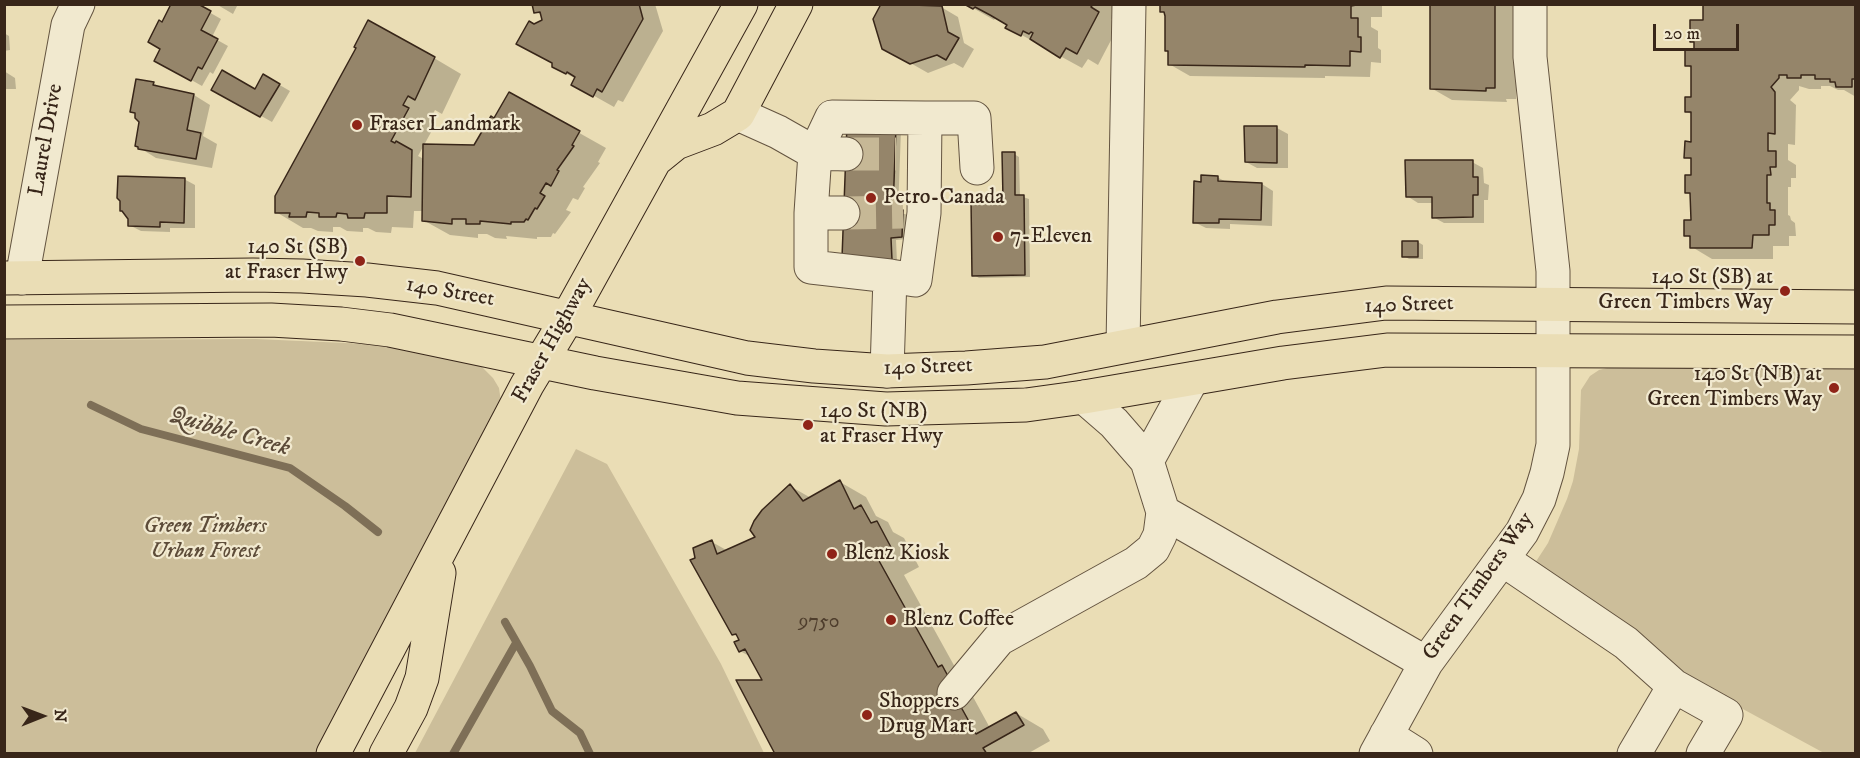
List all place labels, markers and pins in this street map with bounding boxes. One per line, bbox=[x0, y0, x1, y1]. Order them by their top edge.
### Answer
place label: Fraser Landmark bbox=[369, 112, 521, 138]
marker: Fraser Landmark bbox=[350, 118, 364, 132]
place label: Petro-Canada bbox=[883, 185, 1005, 211]
marker: Petro-Canada bbox=[864, 191, 878, 205]
place label: 7-Eleven bbox=[1010, 224, 1092, 250]
marker: 7-Eleven bbox=[991, 230, 1005, 244]
place label: 140 St (SB) at Fraser Hwy bbox=[225, 235, 348, 286]
marker: 140 St (SB) at Fraser Hwy bbox=[353, 254, 367, 268]
place label: 140 St (SB) at Green Timbers Way bbox=[1598, 265, 1773, 316]
marker: 140 St (SB) at Green Timbers Way bbox=[1778, 284, 1792, 298]
place label: 140 St (NB) at Green Timbers Way bbox=[1647, 362, 1822, 414]
marker: 140 St (NB) at Green Timbers Way bbox=[1827, 381, 1841, 395]
place label: 140 St (NB) at Fraser Hwy bbox=[820, 399, 943, 451]
marker: 140 St (NB) at Fraser Hwy bbox=[801, 418, 815, 432]
place label: Blenz Kiosk bbox=[844, 541, 949, 567]
marker: Blenz Kiosk bbox=[825, 547, 839, 561]
place label: Blenz Coffee bbox=[903, 607, 1014, 633]
marker: Blenz Coffee bbox=[884, 613, 898, 627]
place label: Shoppers Drug Mart bbox=[879, 689, 974, 740]
marker: Shoppers Drug Mart bbox=[860, 708, 874, 722]

